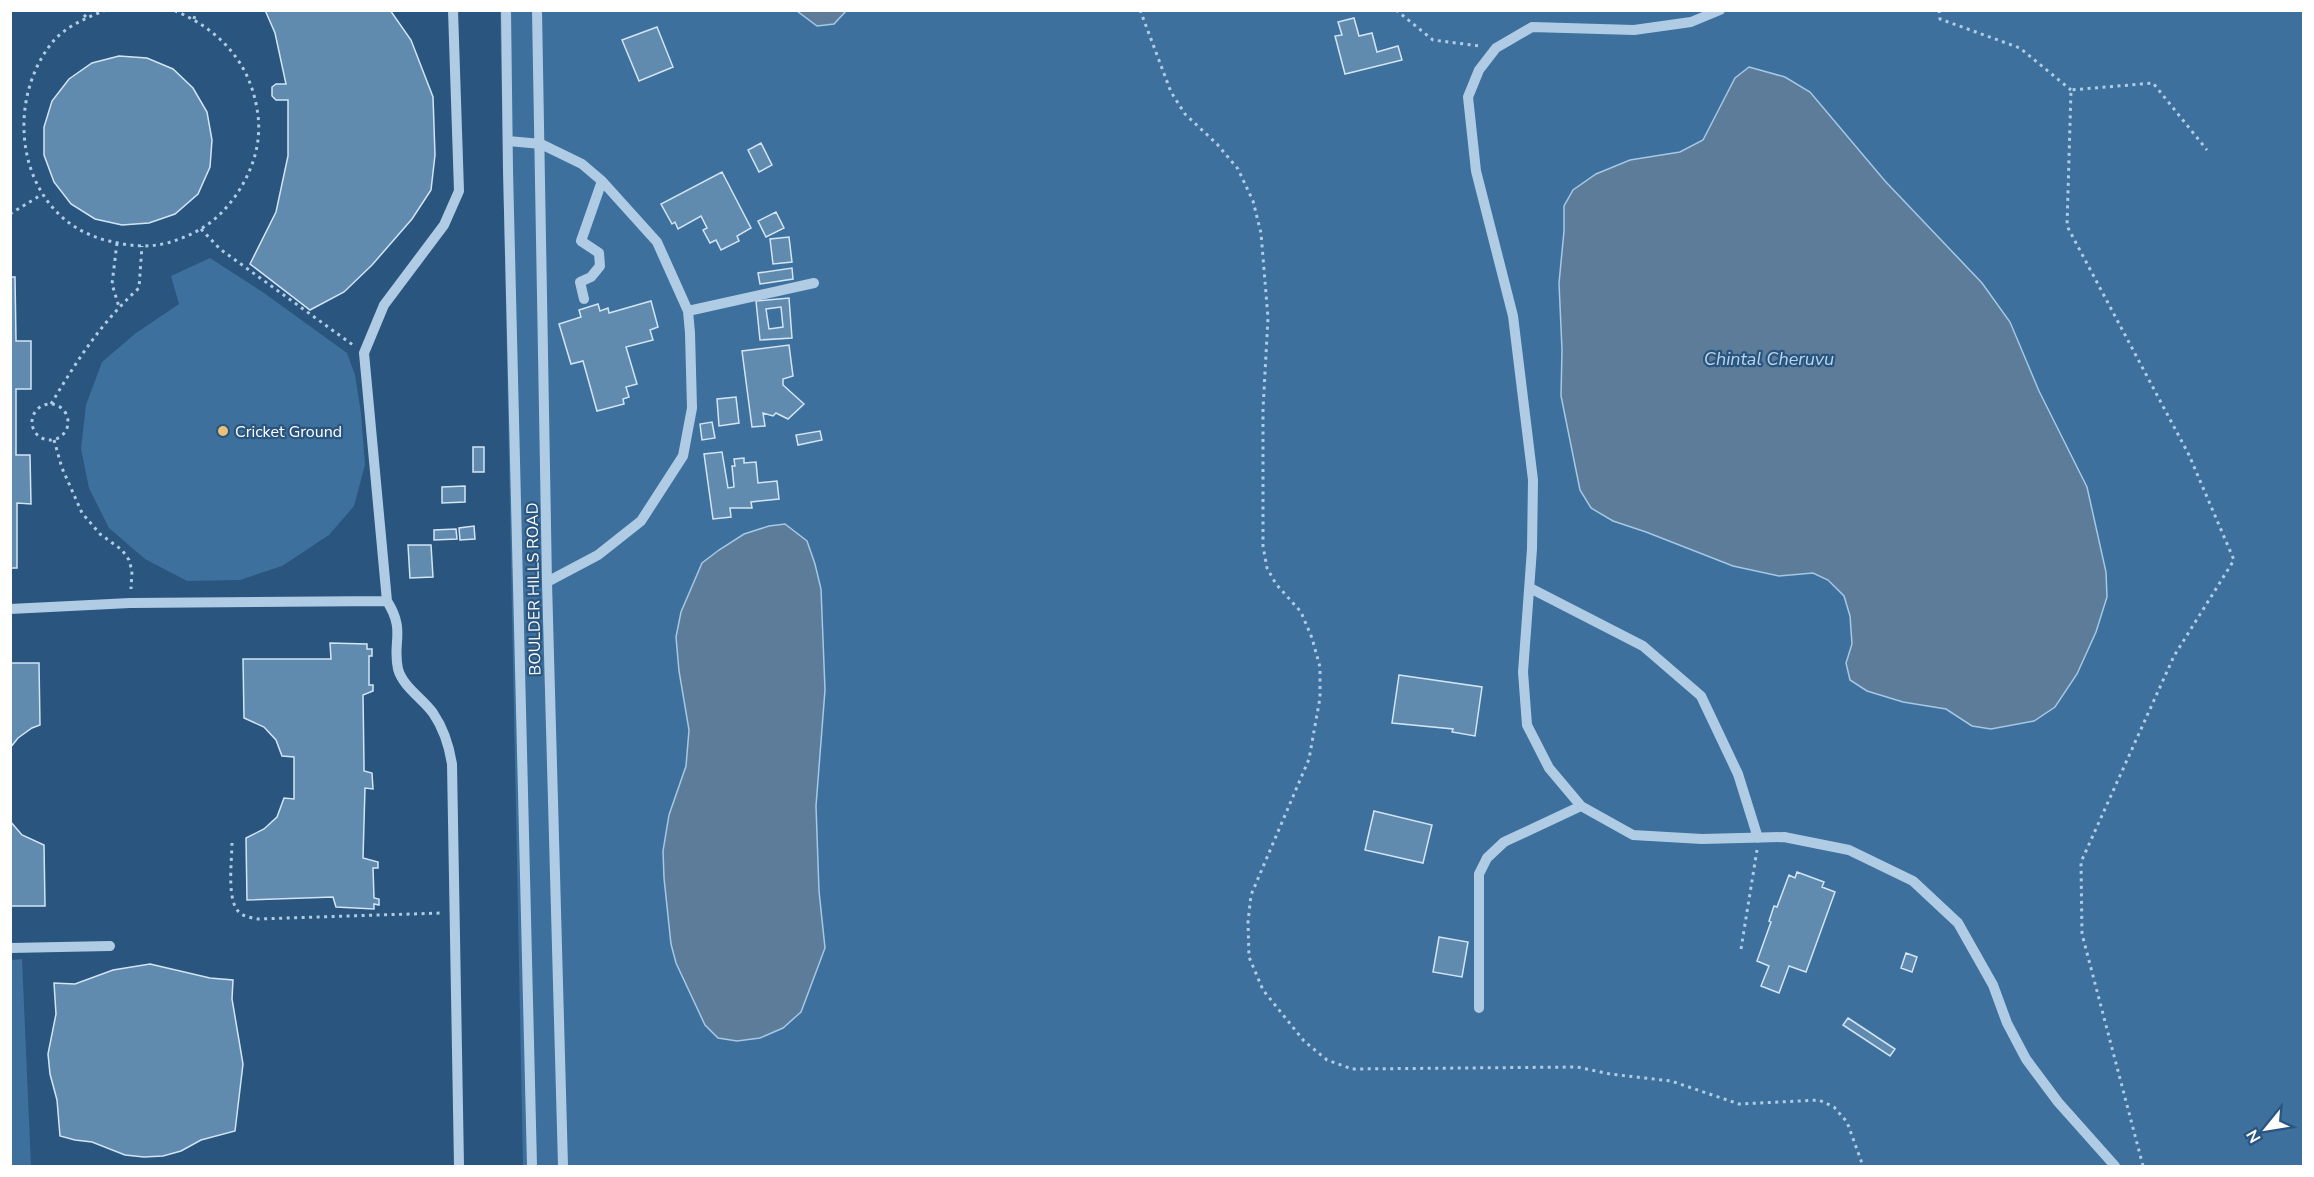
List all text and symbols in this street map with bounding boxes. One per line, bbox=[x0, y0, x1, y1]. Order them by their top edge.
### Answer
water label: Chintal Cheruvu bbox=[1704, 347, 1834, 371]
place label: Cricket Ground bbox=[235, 421, 342, 443]
marker: Cricket Ground bbox=[216, 424, 230, 438]
street label: BOULDER HILLS ROAD bbox=[521, 502, 547, 676]
north arrow bbox=[2236, 1099, 2296, 1159]
text: N bbox=[2241, 1125, 2266, 1147]

